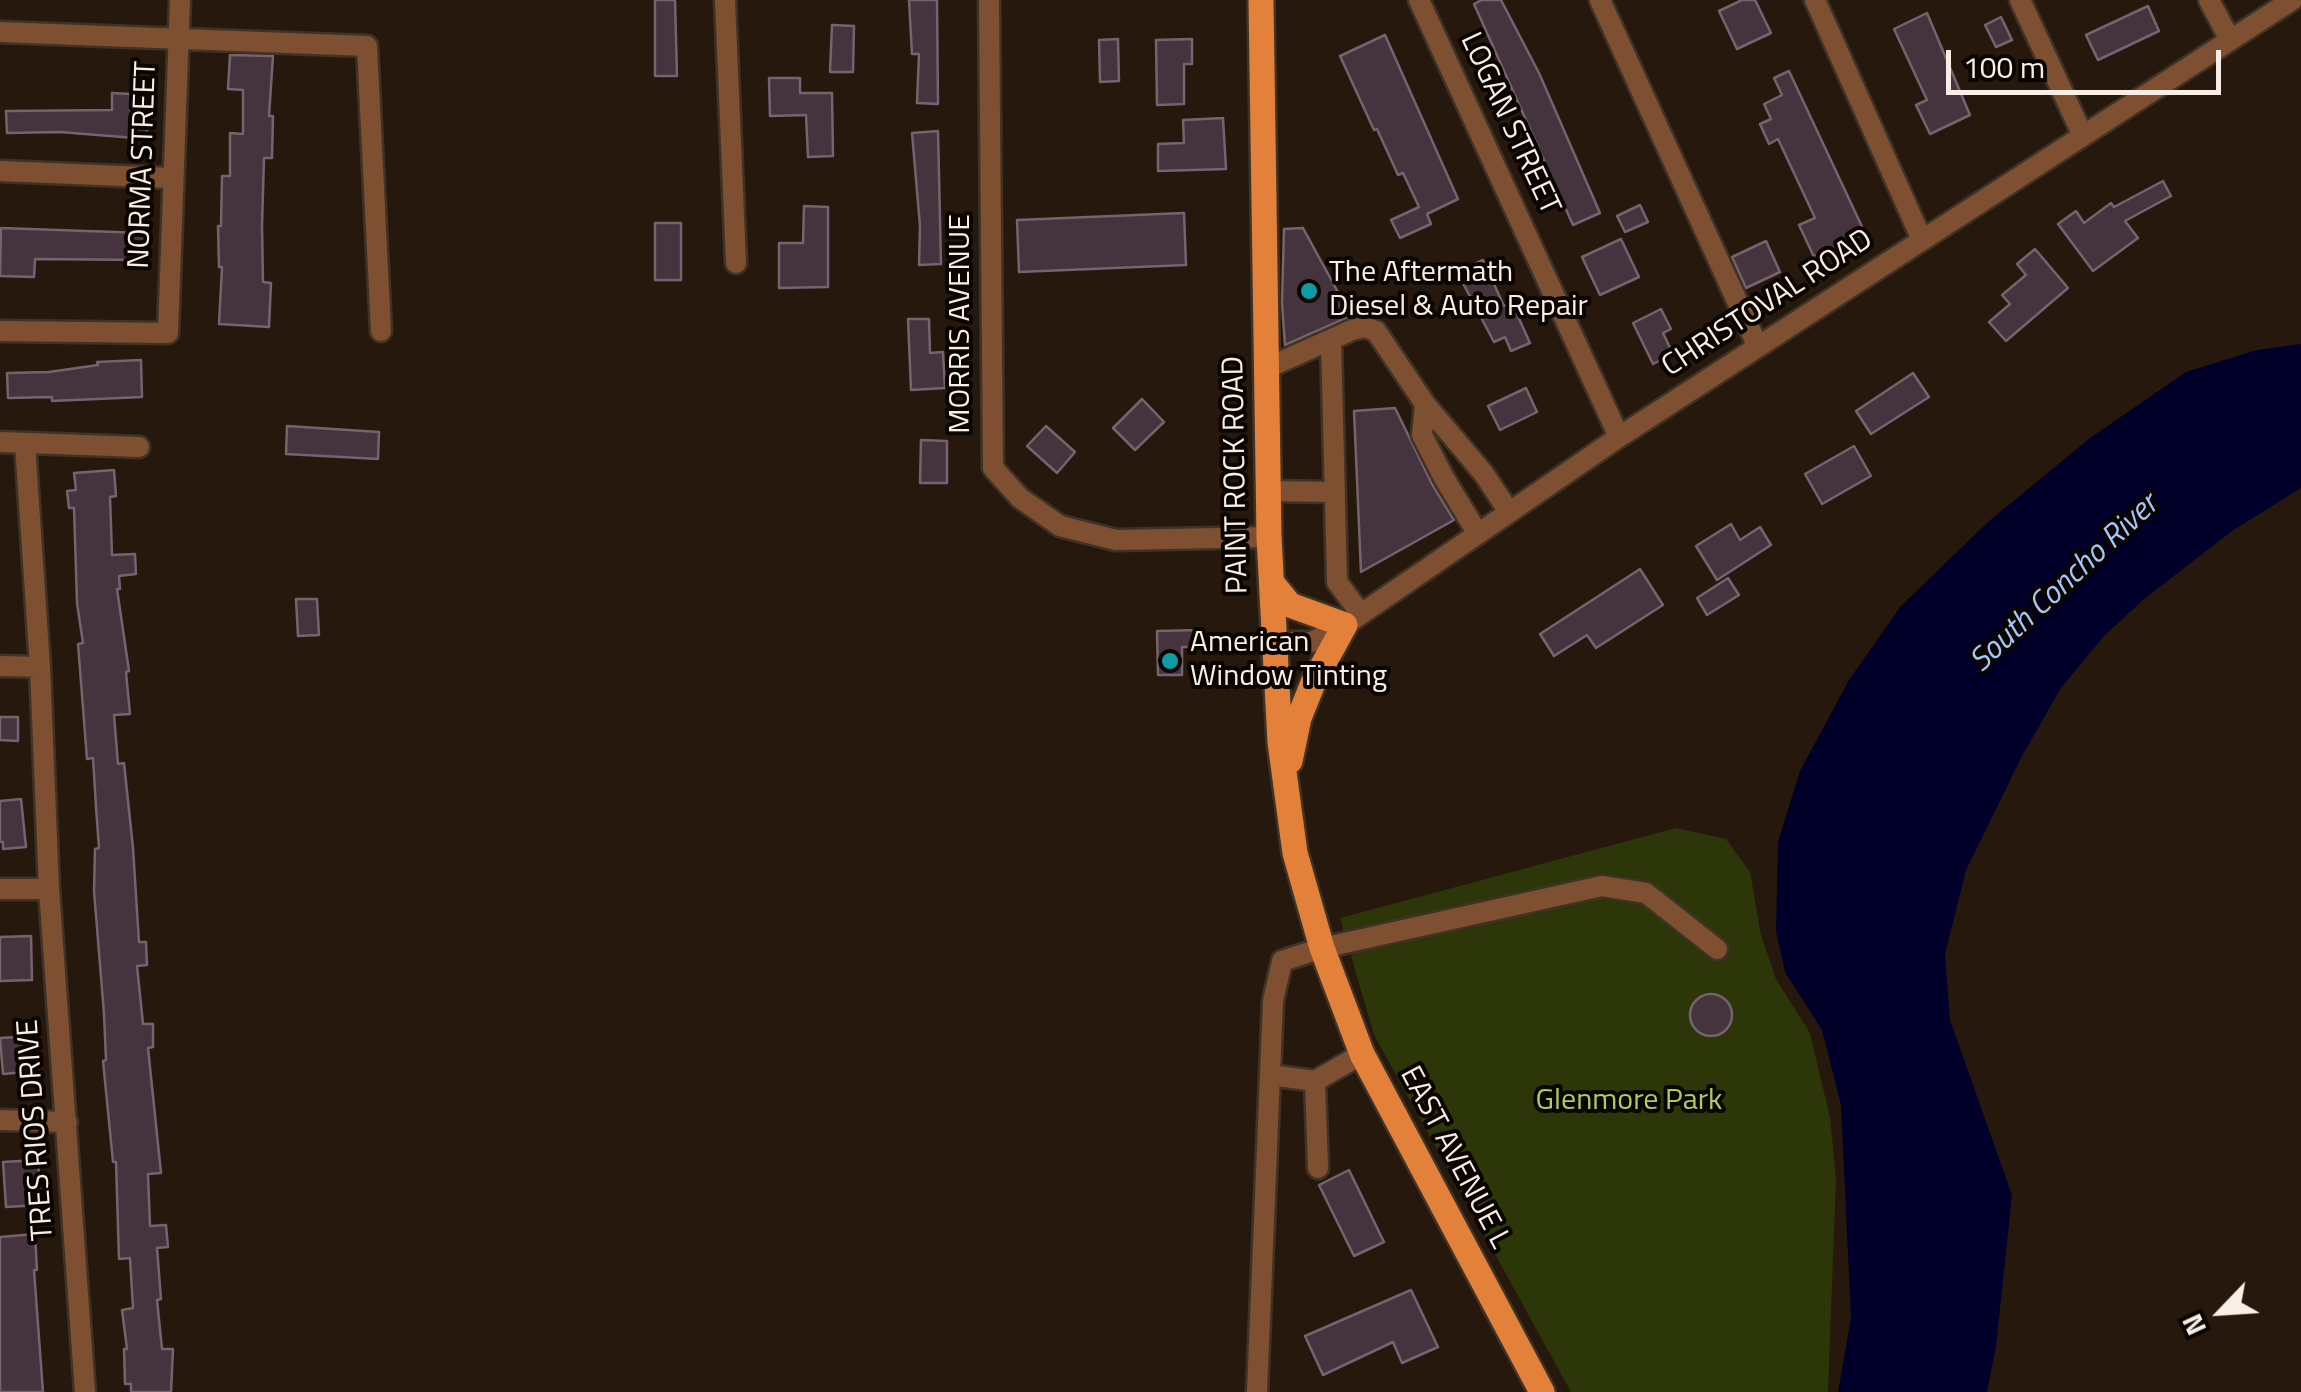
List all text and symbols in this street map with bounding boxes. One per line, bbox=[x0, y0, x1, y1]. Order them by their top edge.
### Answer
street label: LOGAN STREET bbox=[1451, 27, 1567, 221]
scale bar bbox=[1951, 30, 2226, 92]
text: 100 m bbox=[1963, 44, 2045, 90]
street label: NORMA STREET bbox=[122, 61, 166, 269]
street label: MORRIS AVENUE bbox=[944, 214, 980, 434]
street label: CHRISTOVAL ROAD bbox=[1656, 222, 1880, 386]
place label: The Aftermath Diesel & Auto Repair bbox=[1329, 256, 1588, 326]
marker: The Aftermath Diesel & Auto Repair bbox=[1298, 280, 1320, 302]
street label: PAINT ROCK ROAD bbox=[1217, 356, 1257, 594]
water label: South Concho River bbox=[1963, 487, 2167, 681]
place label: American Window Tinting bbox=[1190, 626, 1387, 696]
marker: American Window Tinting bbox=[1159, 650, 1181, 672]
street label: TRES RIOS DRIVE bbox=[11, 1018, 63, 1242]
street label: EAST AVENUE L bbox=[1391, 1061, 1517, 1255]
park label: Glenmore Park bbox=[1536, 1084, 1722, 1120]
north arrow bbox=[2171, 1262, 2271, 1362]
text: N bbox=[2170, 1307, 2217, 1343]

